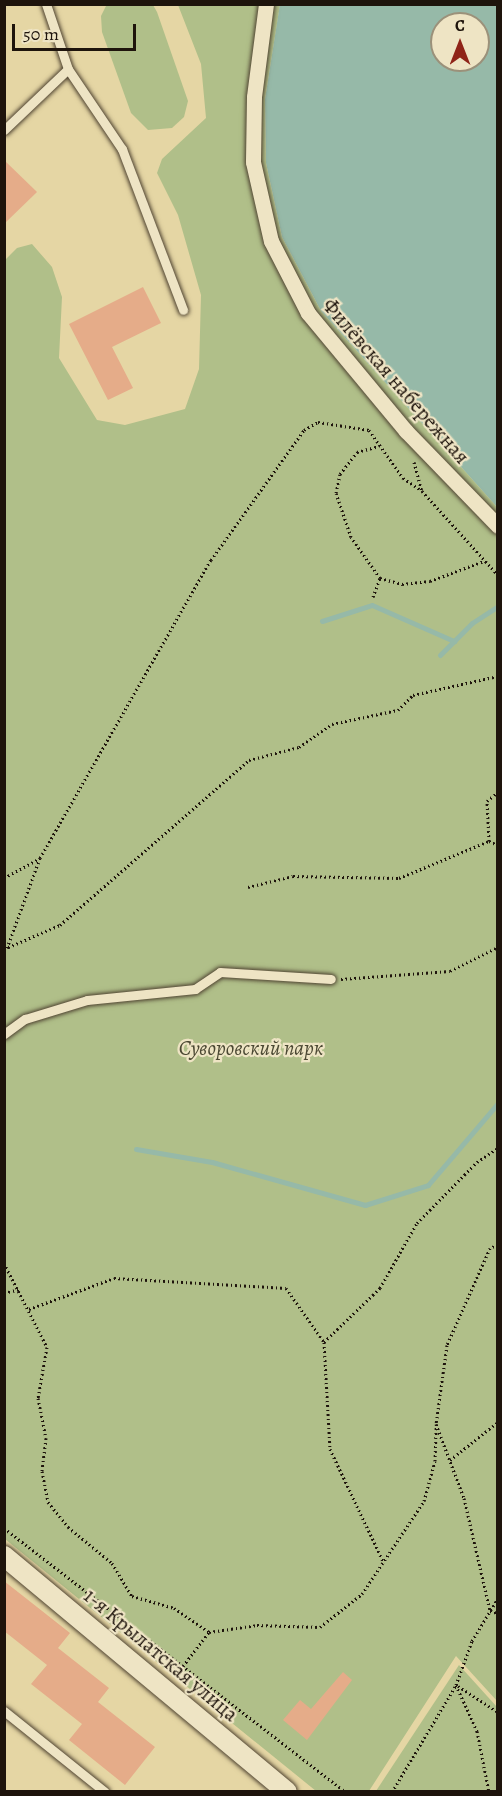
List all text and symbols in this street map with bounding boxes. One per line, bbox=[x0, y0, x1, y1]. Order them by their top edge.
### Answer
scale bar bbox=[15, 12, 140, 50]
north arrow bbox=[430, 12, 490, 72]
text: С bbox=[455, 15, 465, 37]
text: 50 m bbox=[23, 22, 59, 46]
street label: Филёвская набережная bbox=[317, 293, 475, 469]
park label: Суворовский парк bbox=[179, 1035, 323, 1061]
street label: 1-я Крылатская улица bbox=[79, 1583, 243, 1727]

